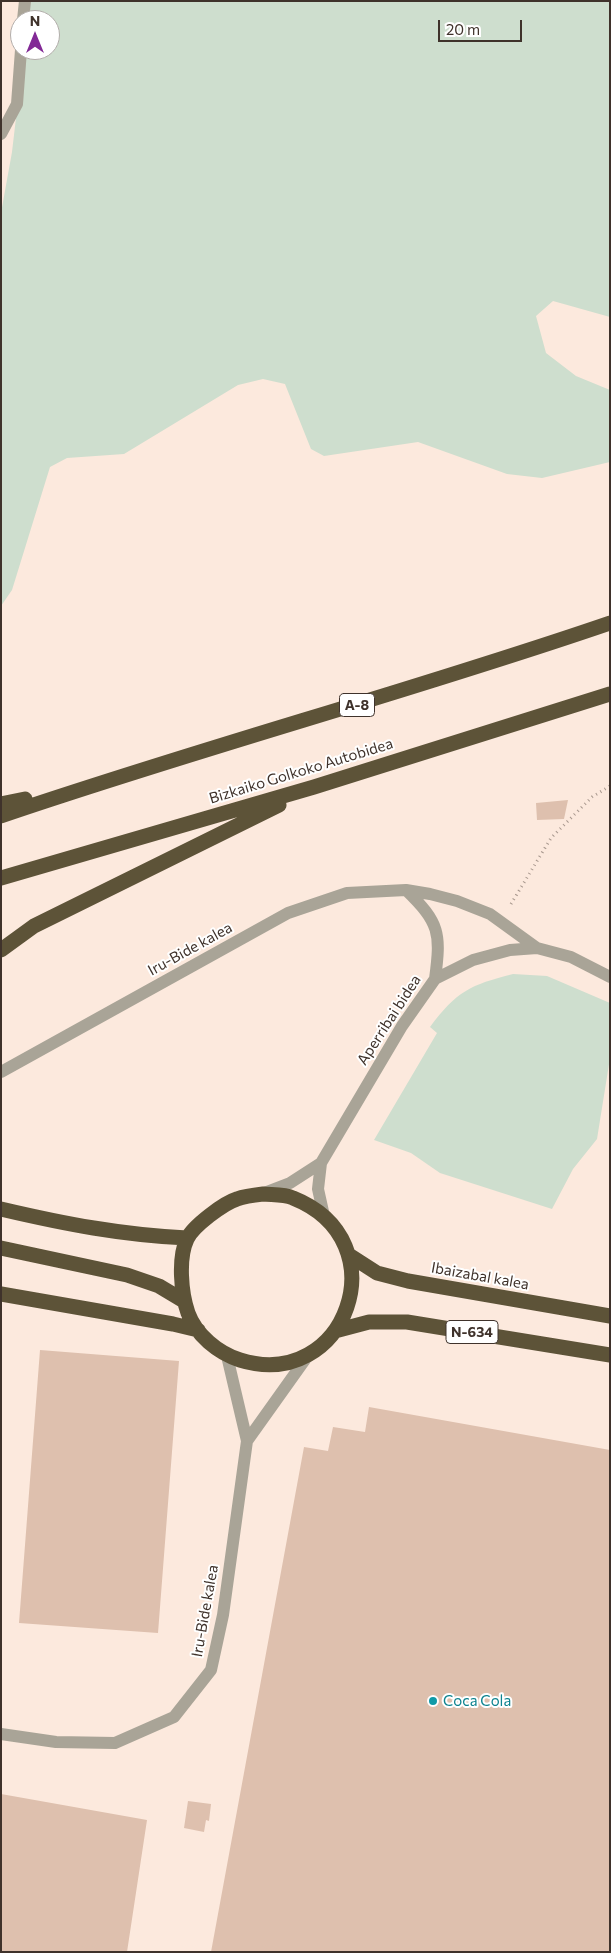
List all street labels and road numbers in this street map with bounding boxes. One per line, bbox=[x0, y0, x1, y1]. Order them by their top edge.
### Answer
road number: A-8 bbox=[340, 694, 374, 716]
street label: Bizkaiko Golkoko Autobidea bbox=[207, 734, 395, 808]
street label: Iru-Bide kalea bbox=[145, 918, 235, 980]
street label: Aperribai bidea bbox=[353, 972, 425, 1068]
street label: Ibaizabal kalea bbox=[430, 1259, 530, 1293]
road number: N-634 bbox=[446, 1320, 498, 1344]
street label: Iru-Bide kalea bbox=[188, 1563, 222, 1659]

